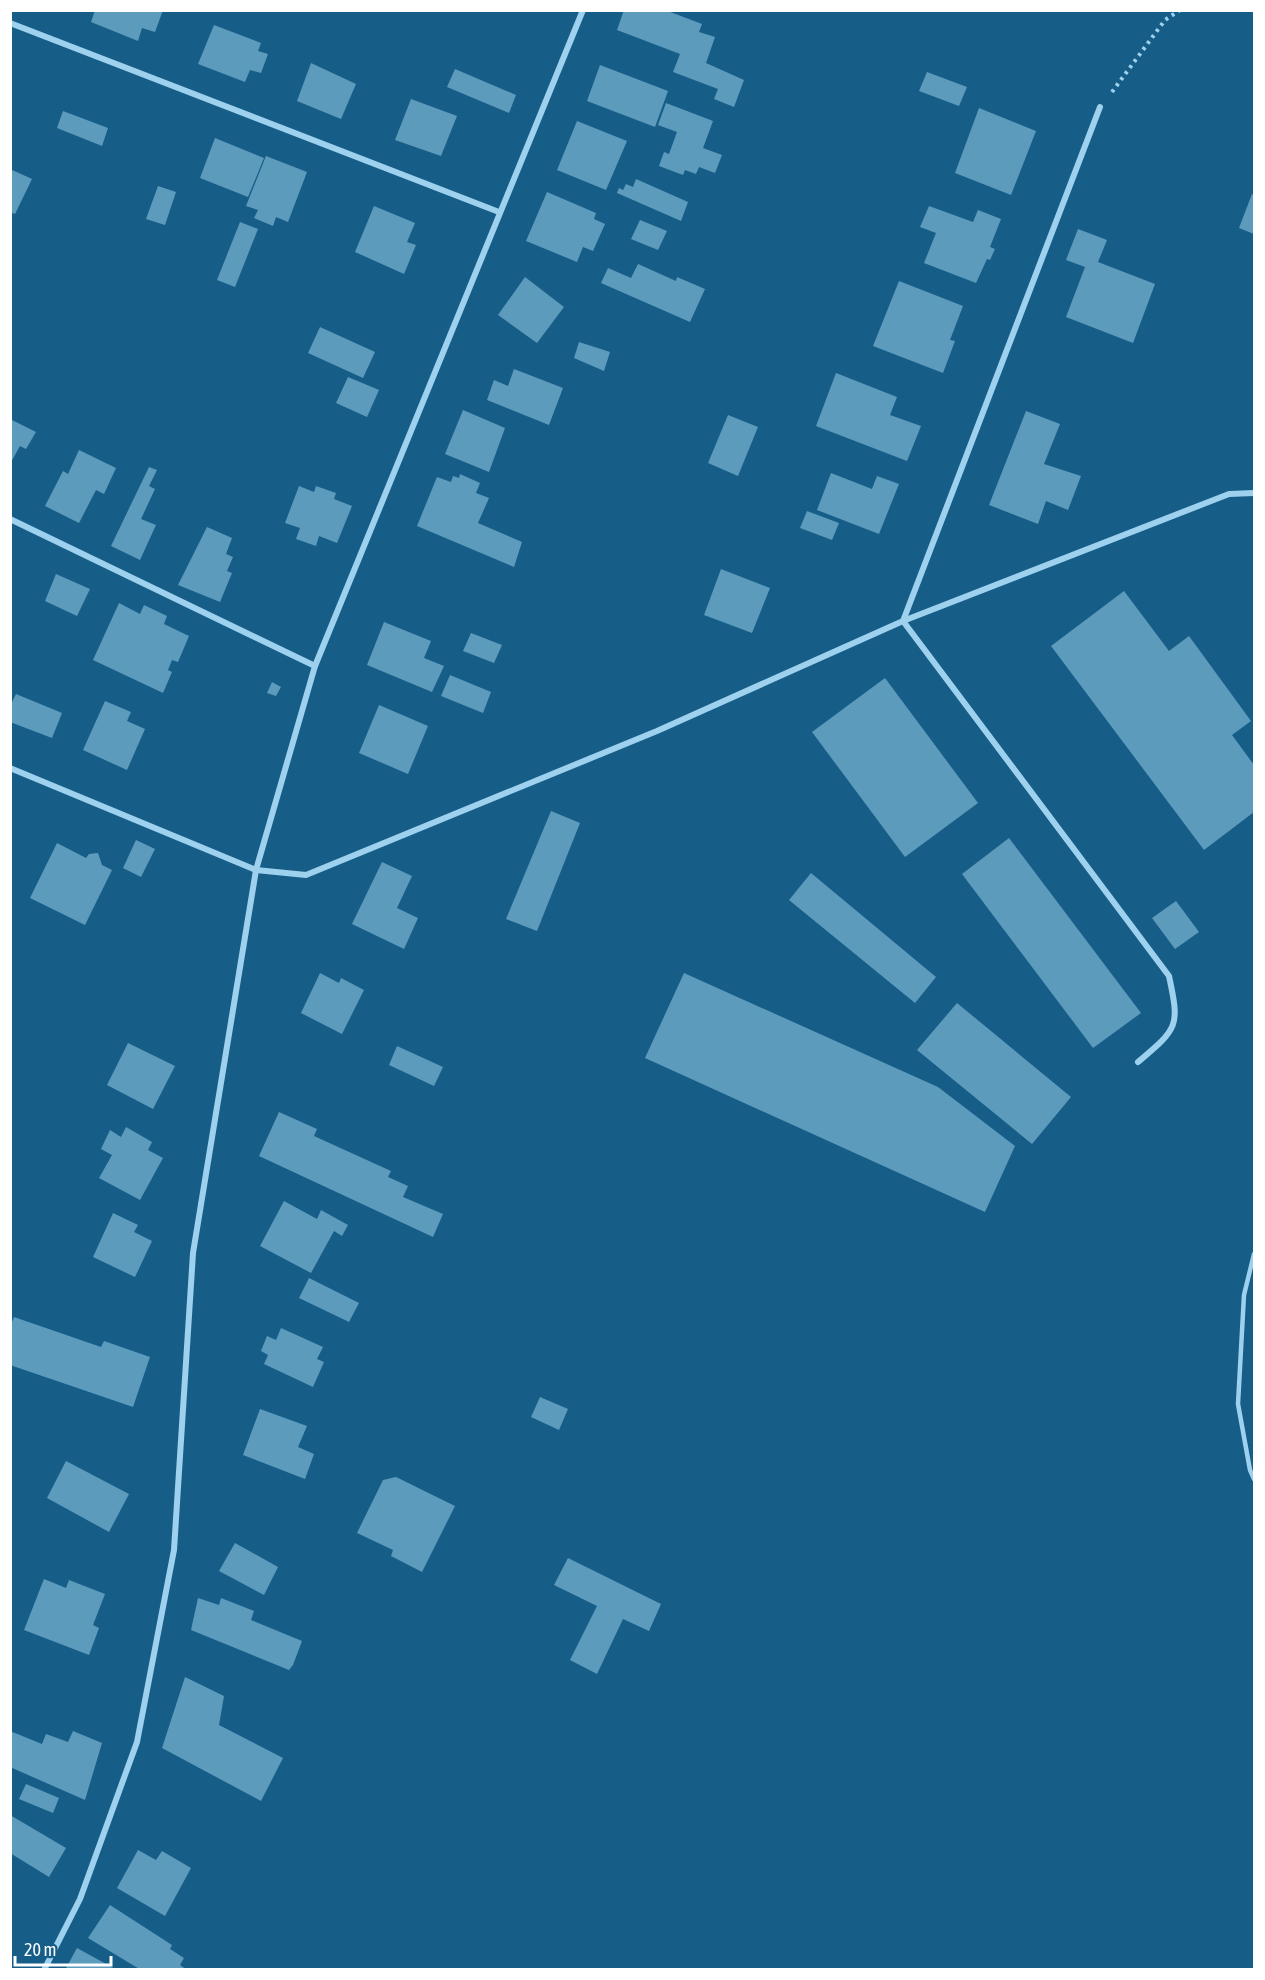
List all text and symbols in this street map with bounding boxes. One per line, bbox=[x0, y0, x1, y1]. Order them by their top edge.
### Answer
scale bar bbox=[15, 1929, 111, 1967]
text: 20 m bbox=[24, 1939, 56, 1960]

